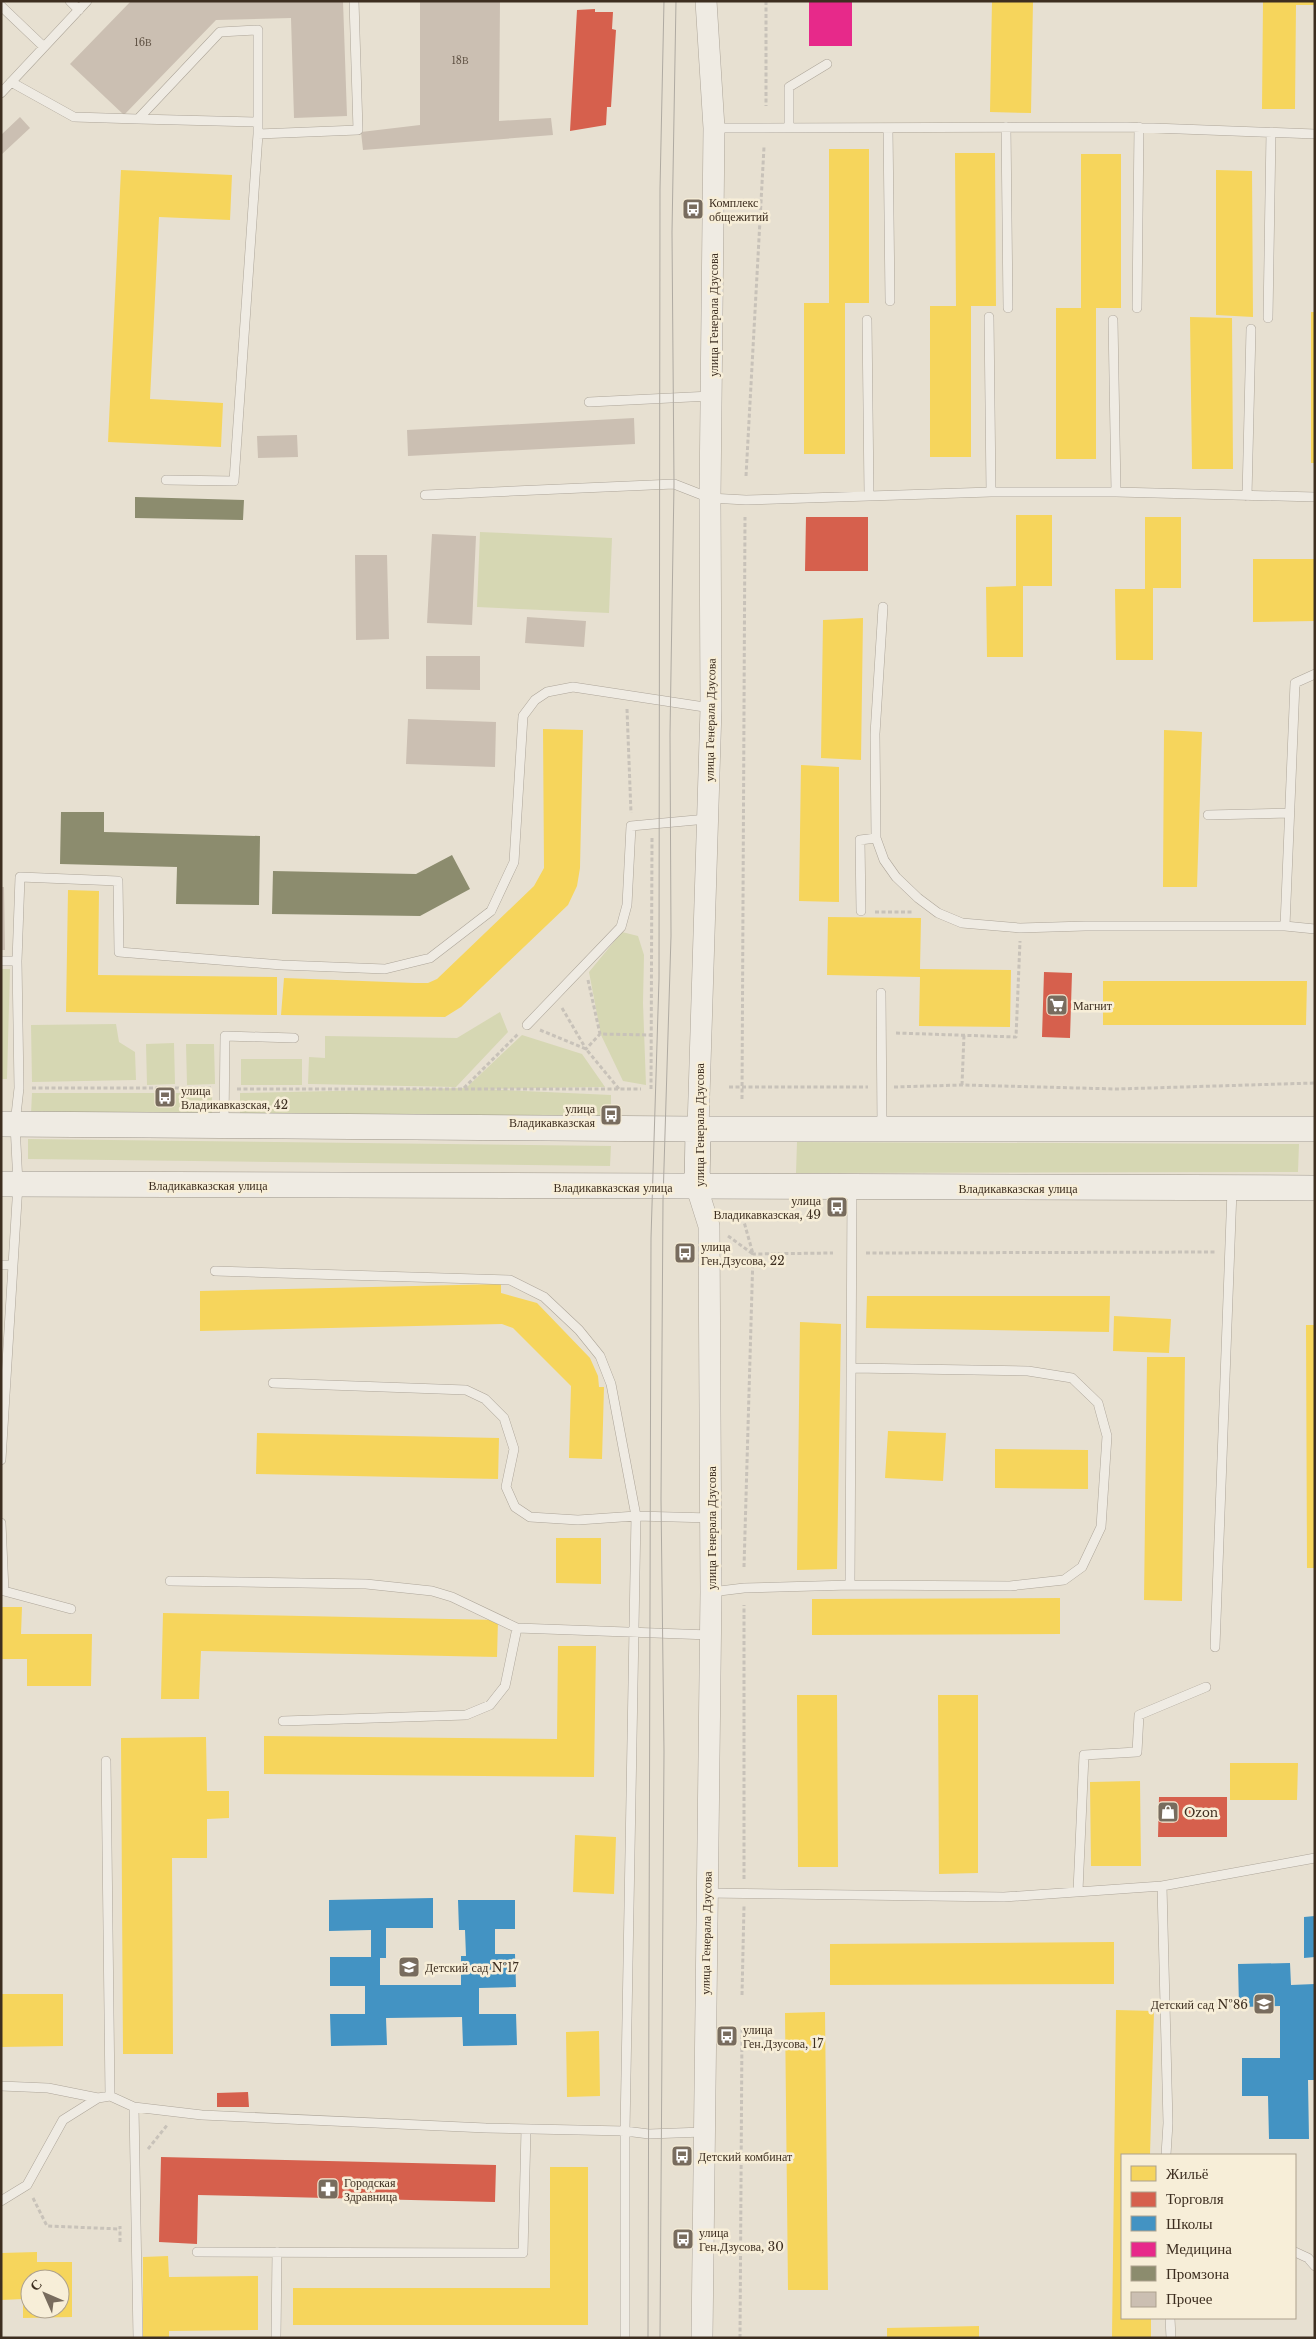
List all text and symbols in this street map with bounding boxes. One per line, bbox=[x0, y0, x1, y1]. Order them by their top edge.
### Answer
house number: 16В bbox=[134, 36, 152, 49]
house number: 18В bbox=[451, 54, 469, 67]
place label: Комплекс общежитий bbox=[709, 195, 769, 224]
bus stop icon: Комплекс общежитий bbox=[681, 197, 705, 221]
street label: улица Генерала Дзусова bbox=[706, 253, 721, 377]
street label: улица Генерала Дзусова bbox=[701, 657, 719, 782]
supermarket icon: Магнит bbox=[1045, 993, 1069, 1017]
place label: Магнит bbox=[1073, 998, 1113, 1013]
street label: улица Генерала Дзусова bbox=[692, 1063, 707, 1187]
place label: улица Владикавказская, 42 bbox=[181, 1083, 288, 1112]
bus stop icon: улица Владикавказская, 42 bbox=[153, 1085, 177, 1109]
place label: улица Владикавказская bbox=[509, 1101, 596, 1130]
bus stop icon: улица Владикавказская bbox=[599, 1103, 623, 1127]
street label: Владикавказская улица bbox=[148, 1178, 268, 1193]
street label: Владикавказская улица bbox=[553, 1180, 673, 1195]
street label: Владикавказская улица bbox=[958, 1181, 1078, 1196]
place label: улица Владикавказская, 49 bbox=[714, 1193, 822, 1222]
bus stop icon: улица Владикавказская, 49 bbox=[825, 1195, 849, 1219]
place label: улица Ген.Дзусова, 22 bbox=[701, 1239, 785, 1268]
bus stop icon: улица Ген.Дзусова, 22 bbox=[673, 1241, 697, 1265]
street label: улица Генерала Дзусова bbox=[704, 1466, 719, 1590]
shop icon: Ozon bbox=[1156, 1800, 1180, 1824]
place label: Ozon bbox=[1184, 1805, 1218, 1820]
street label: улица Генерала Дзусова bbox=[697, 1870, 715, 1995]
school or university icon: Детский сад №17 bbox=[397, 1955, 421, 1979]
place label: Детский сад №17 bbox=[425, 1960, 520, 1975]
school or university icon: Детский сад №86 bbox=[1252, 1992, 1276, 2016]
place label: Детский сад №86 bbox=[1151, 1997, 1248, 2012]
place label: улица Ген.Дзусова, 17 bbox=[743, 2022, 824, 2051]
bus stop icon: улица Ген.Дзусова, 17 bbox=[715, 2024, 739, 2048]
bus stop icon: Детский комбинат bbox=[670, 2144, 694, 2168]
place label: Детский комбинат bbox=[698, 2149, 793, 2164]
legend bbox=[1121, 2154, 1296, 2319]
text: Жильё bbox=[1166, 2164, 1209, 2183]
place label: Городская Здравница bbox=[344, 2175, 398, 2204]
pharmacy icon: Городская Здравница bbox=[316, 2177, 340, 2201]
text: Торговля bbox=[1166, 2189, 1224, 2208]
text: Школы bbox=[1166, 2214, 1213, 2233]
place label: улица Ген.Дзусова, 30 bbox=[699, 2225, 784, 2254]
bus stop icon: улица Ген.Дзусова, 30 bbox=[671, 2227, 695, 2251]
text: Медицина bbox=[1166, 2239, 1232, 2258]
text: Промзона bbox=[1166, 2264, 1229, 2283]
north arrow bbox=[20, 2269, 70, 2319]
text: С bbox=[26, 2275, 46, 2295]
text: Прочее bbox=[1166, 2289, 1213, 2308]

